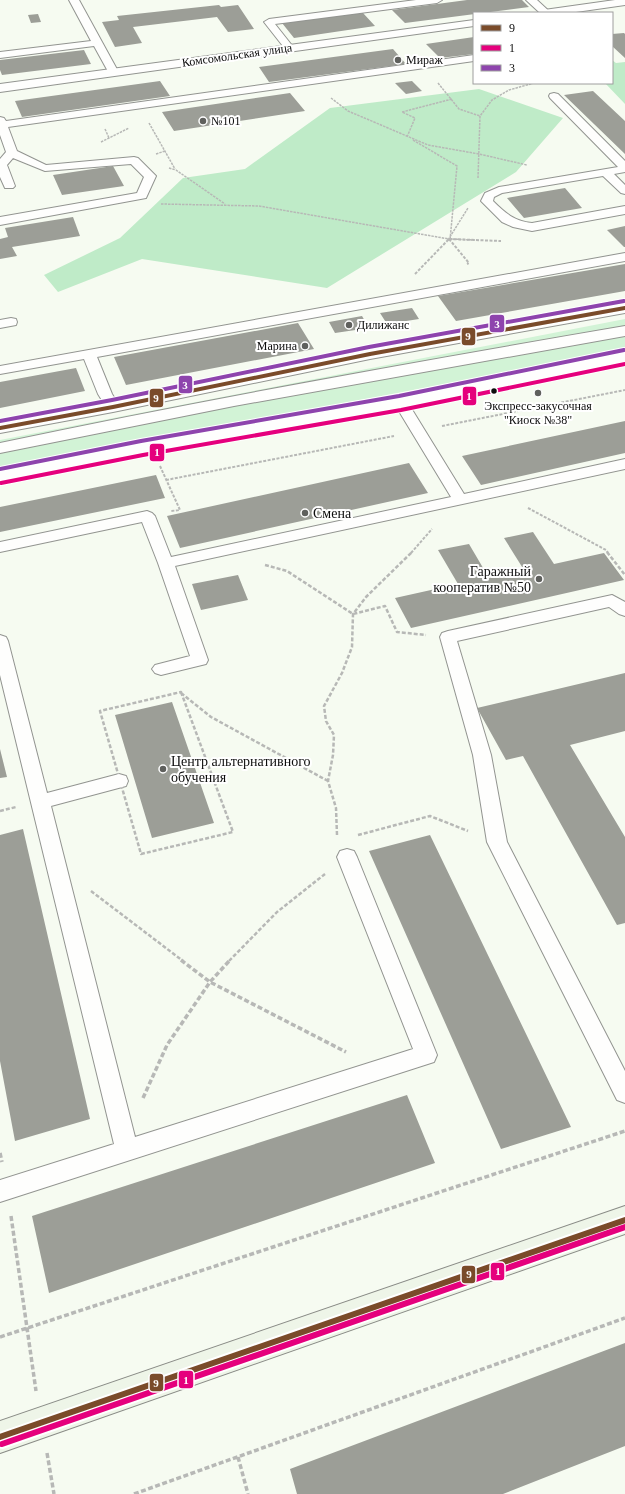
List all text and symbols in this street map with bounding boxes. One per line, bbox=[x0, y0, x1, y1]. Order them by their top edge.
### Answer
legend bbox=[473, 12, 613, 84]
text: 9 bbox=[509, 21, 515, 35]
street label: Комсомольская улица bbox=[181, 40, 294, 70]
text: 1 bbox=[509, 41, 515, 55]
place label: Мираж bbox=[406, 53, 443, 67]
marker: Мираж bbox=[393, 55, 403, 65]
text: 3 bbox=[509, 61, 515, 75]
place label: №101 bbox=[211, 114, 240, 128]
marker: №101 bbox=[198, 116, 208, 126]
line badge: 3 bbox=[489, 314, 505, 333]
place label: Дилижанс bbox=[357, 318, 409, 332]
text: 3 bbox=[494, 318, 500, 330]
marker: Дилижанс bbox=[344, 320, 354, 330]
line badge: 9 bbox=[461, 327, 476, 346]
text: 9 bbox=[465, 330, 471, 342]
place label: Марина bbox=[257, 339, 298, 353]
marker: Марина bbox=[300, 341, 310, 351]
line badge: 3 bbox=[178, 375, 193, 394]
text: 3 bbox=[182, 379, 188, 391]
line badge: 1 bbox=[462, 386, 477, 406]
unlabelled marker bbox=[489, 386, 499, 396]
line badge: 9 bbox=[149, 388, 164, 408]
marker: Экспресс-закусочная "Киоск №38" bbox=[533, 388, 543, 398]
text: 1 bbox=[466, 390, 472, 402]
text: 9 bbox=[153, 392, 159, 404]
place label: Экспресс-закусочная "Киоск №38" bbox=[484, 399, 592, 427]
line badge: 1 bbox=[149, 443, 165, 462]
text: 1 bbox=[154, 446, 160, 458]
place label: Смена bbox=[313, 506, 352, 521]
marker: Смена bbox=[300, 508, 310, 518]
place label: Гаражный кооператив №50 bbox=[433, 564, 531, 595]
marker: Гаражный кооператив №50 bbox=[534, 574, 544, 584]
place label: Центр альтернативного обучения bbox=[171, 754, 311, 785]
marker: Центр альтернативного обучения bbox=[158, 764, 168, 774]
line badge: 1 bbox=[490, 1262, 505, 1281]
line badge: 9 bbox=[461, 1265, 476, 1284]
text: 1 bbox=[495, 1265, 501, 1277]
text: 9 bbox=[466, 1268, 472, 1280]
line badge: 1 bbox=[178, 1370, 194, 1389]
line badge: 9 bbox=[149, 1373, 164, 1392]
text: 1 bbox=[183, 1374, 189, 1386]
text: 9 bbox=[153, 1377, 159, 1389]

